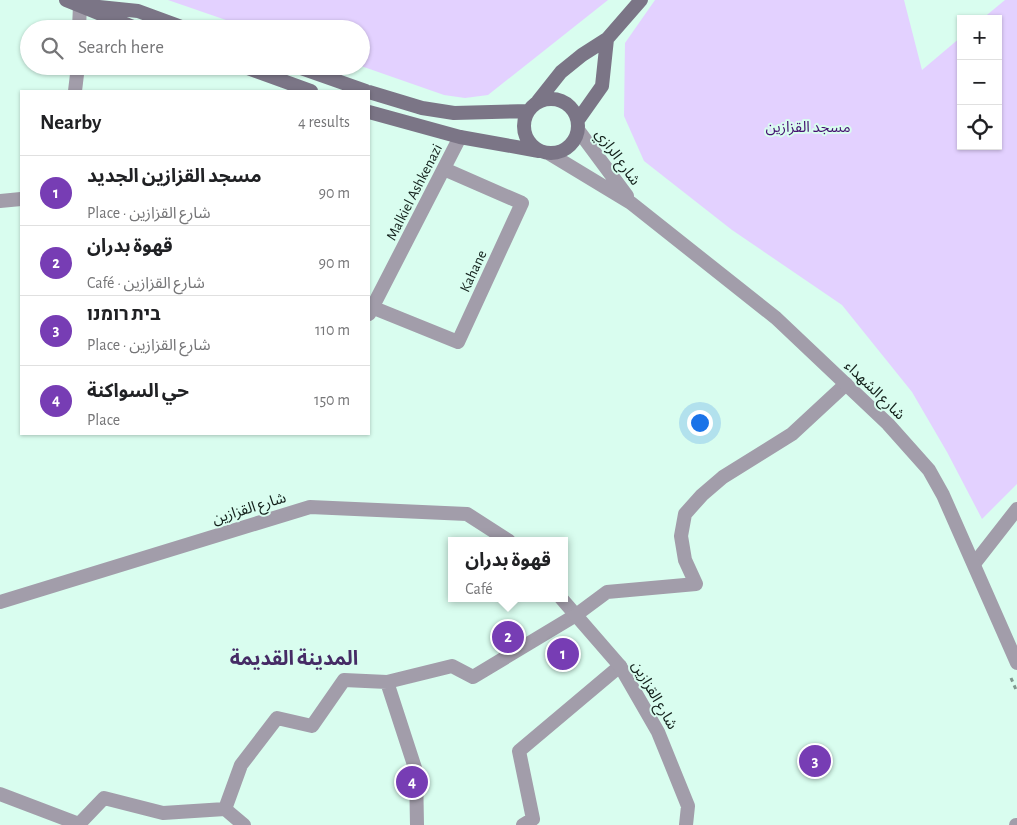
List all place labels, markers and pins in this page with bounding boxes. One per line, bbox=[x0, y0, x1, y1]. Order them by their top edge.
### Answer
pin: 2 bbox=[492, 618, 524, 656]
pin: 1 bbox=[547, 635, 579, 673]
pin: 3 bbox=[799, 742, 831, 780]
pin: 4 bbox=[396, 763, 428, 801]

